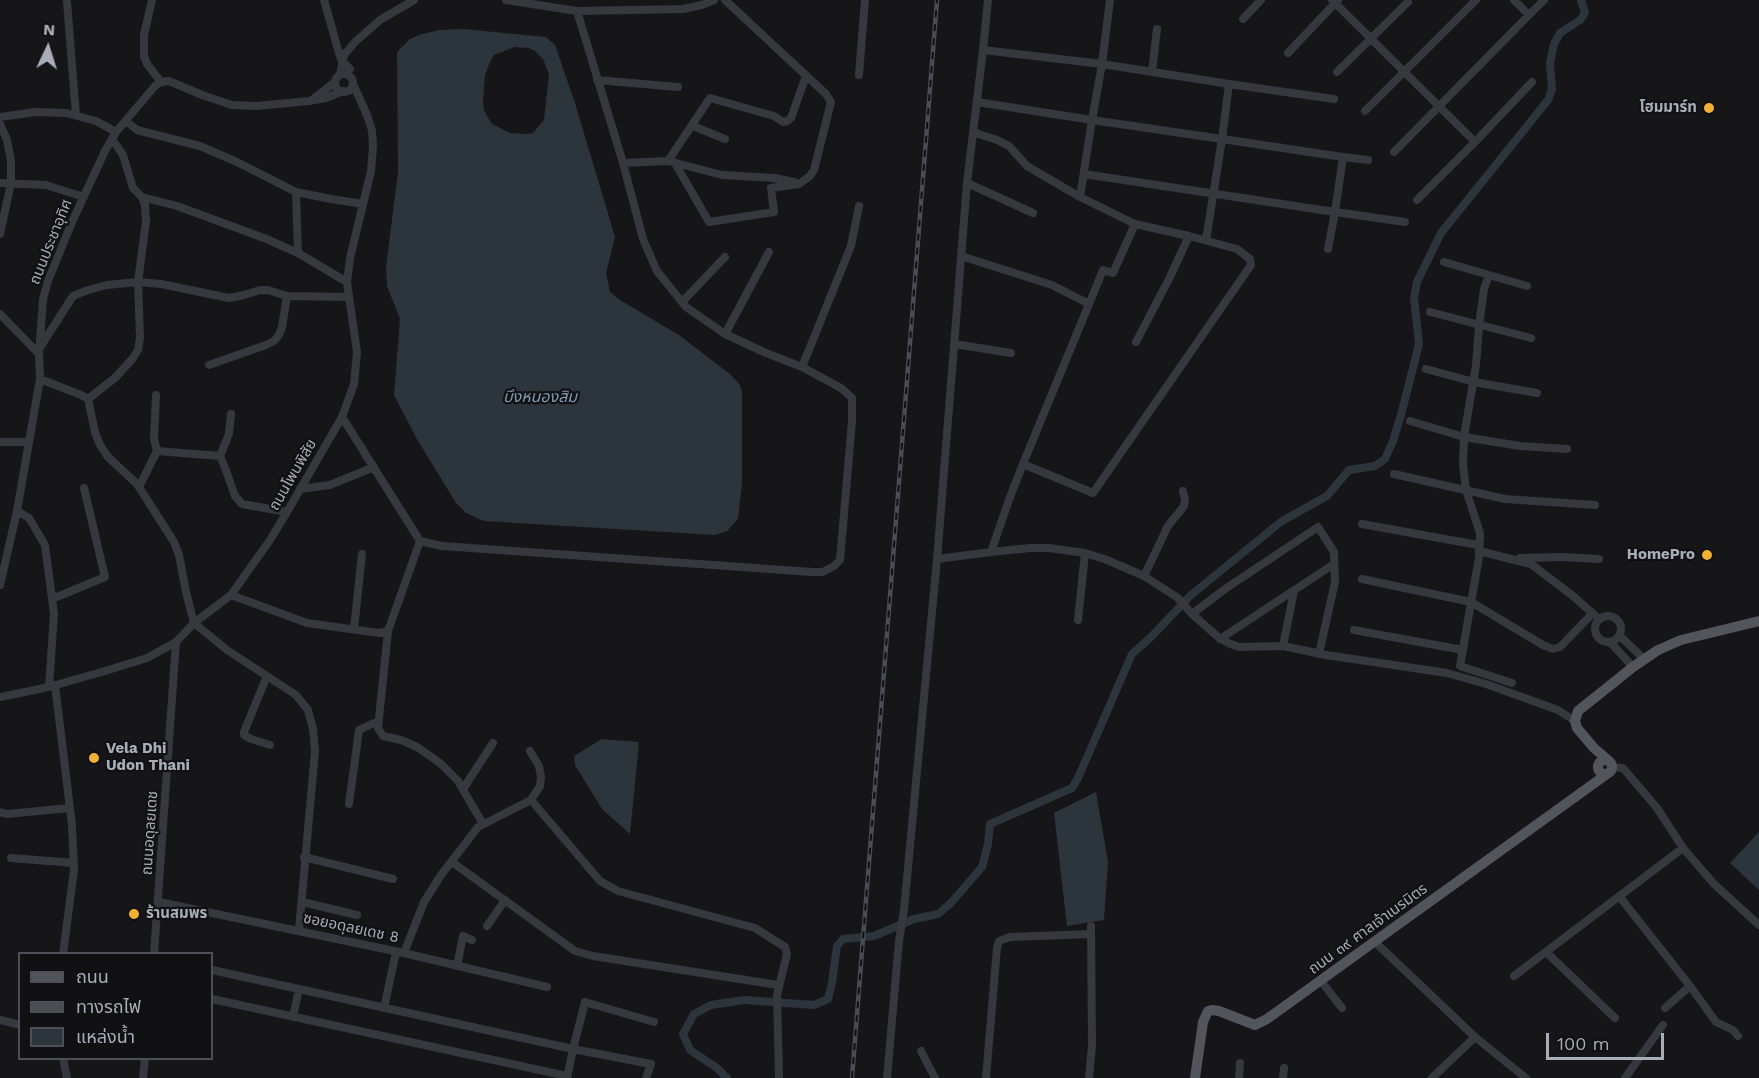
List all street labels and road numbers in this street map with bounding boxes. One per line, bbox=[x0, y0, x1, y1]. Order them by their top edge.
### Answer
street label: ถนนประชาอุทิศ bbox=[26, 197, 76, 287]
street label: ถนนโพนพิสัย bbox=[265, 436, 321, 514]
street label: ถนนอดุลยเดช bbox=[138, 790, 162, 876]
street label: ถนน ๓๙ ศาลเจ้าเนรมิตร bbox=[1305, 880, 1431, 978]
street label: ซอยอดุลยเดช 8 bbox=[302, 909, 400, 947]

